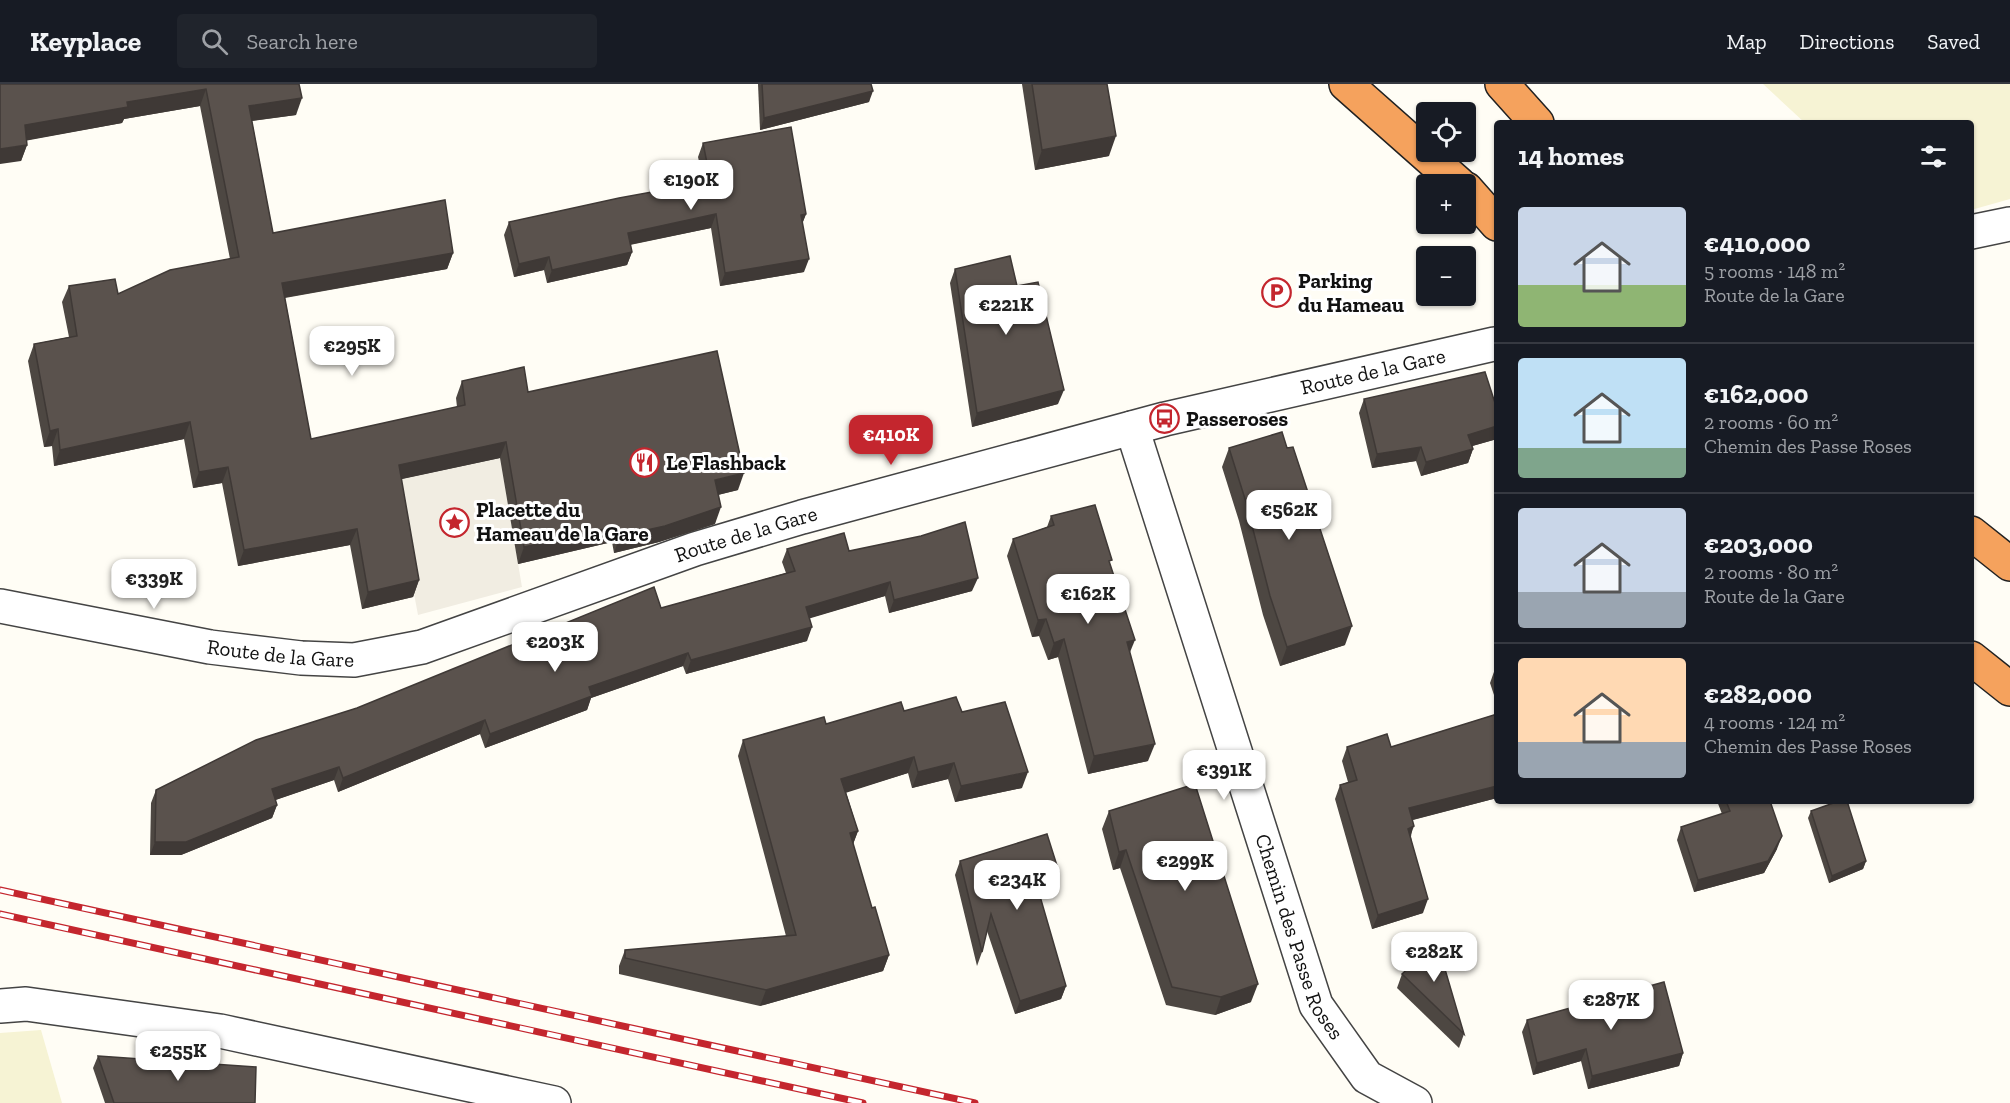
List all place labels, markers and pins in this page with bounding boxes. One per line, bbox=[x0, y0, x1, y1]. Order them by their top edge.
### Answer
pin: €190K bbox=[649, 160, 733, 211]
place label: Parking du Hameau bbox=[1298, 268, 1404, 317]
parking icon: Parking du Hameau bbox=[1261, 277, 1293, 309]
pin: €221K bbox=[964, 285, 1048, 336]
pin: €295K bbox=[310, 326, 394, 377]
bus stop icon: Passeroses bbox=[1149, 403, 1181, 435]
place label: Passeroses bbox=[1186, 406, 1289, 431]
pin: €410K bbox=[849, 415, 933, 466]
restaurant icon: Le Flashback bbox=[629, 447, 661, 479]
place label: Le Flashback bbox=[666, 450, 786, 475]
pin: €562K bbox=[1247, 490, 1331, 541]
place label: Placette du Hameau de la Gare bbox=[476, 497, 649, 546]
place icon: Placette du Hameau de la Gare bbox=[439, 506, 471, 538]
pin: €339K bbox=[112, 559, 196, 610]
pin: €162K bbox=[1046, 574, 1130, 625]
pin: €203K bbox=[513, 622, 597, 673]
pin: €391K bbox=[1182, 750, 1266, 801]
pin: €299K bbox=[1143, 841, 1227, 892]
pin: €234K bbox=[975, 860, 1059, 911]
pin: €282K bbox=[1392, 932, 1476, 983]
pin: €287K bbox=[1569, 980, 1653, 1031]
pin: €255K bbox=[136, 1031, 220, 1082]

